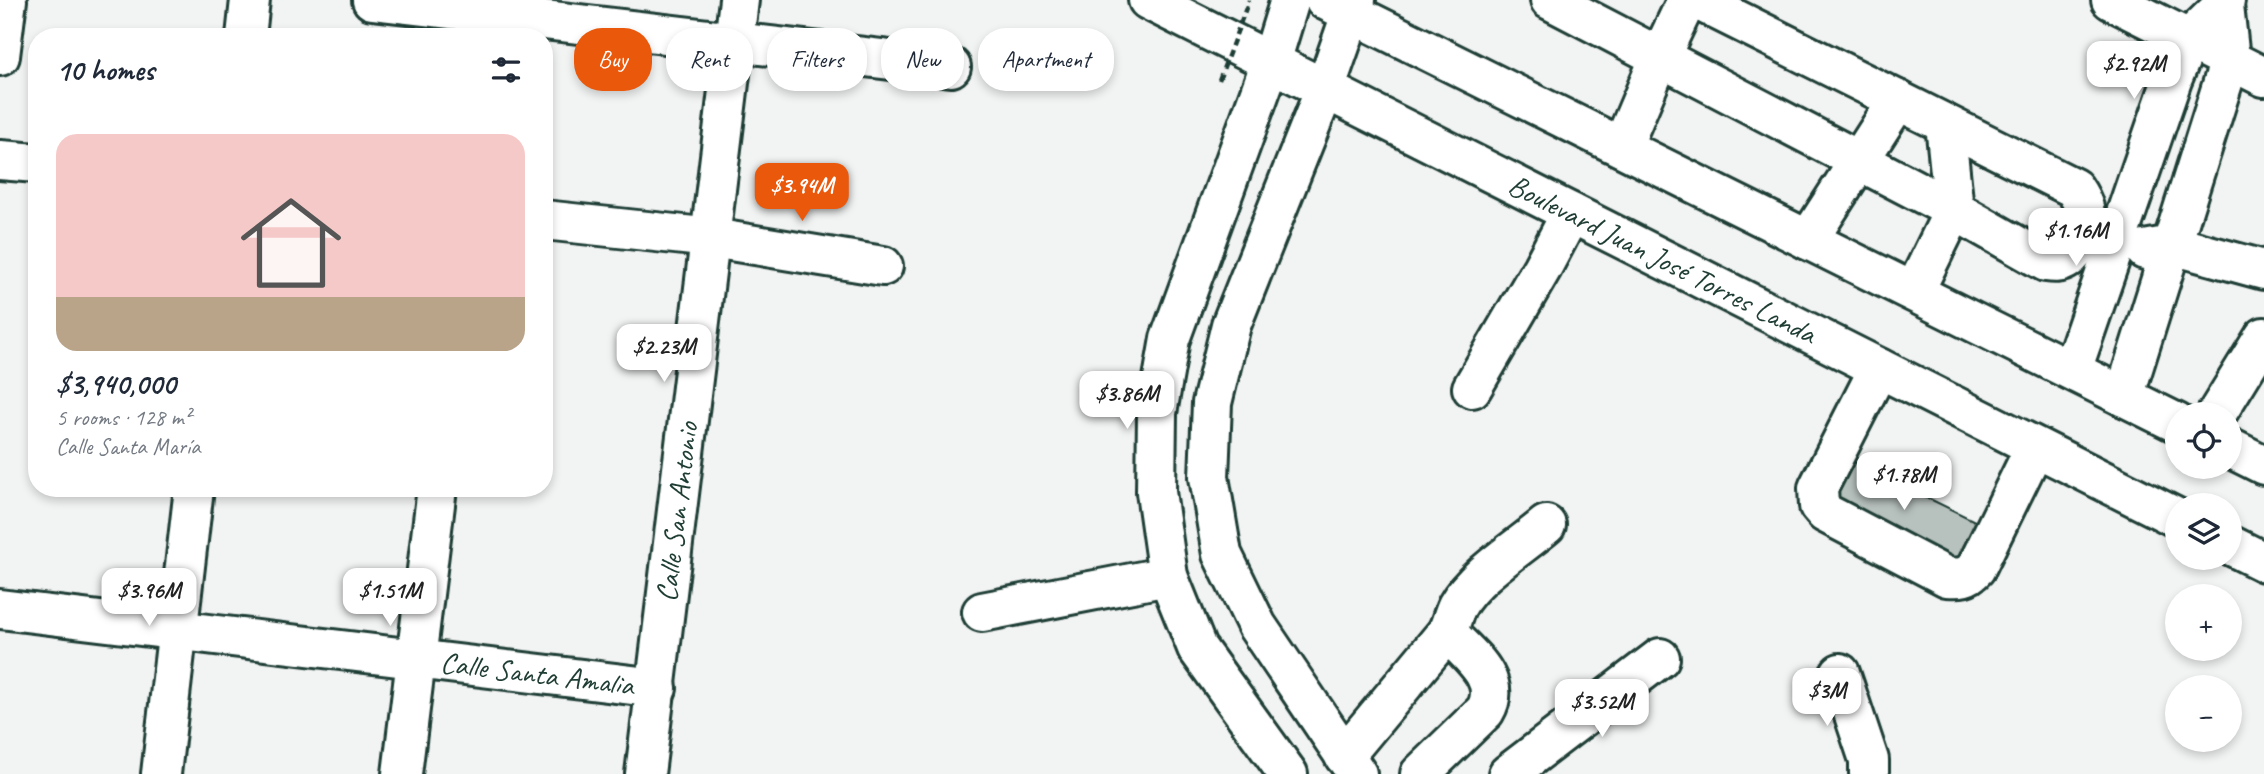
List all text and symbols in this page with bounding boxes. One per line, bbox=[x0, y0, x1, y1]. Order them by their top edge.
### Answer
chip: Buy bbox=[574, 28, 652, 91]
chip: Rent bbox=[666, 28, 753, 91]
chip: Filters bbox=[767, 28, 867, 91]
chip: New bbox=[881, 28, 964, 91]
chip: Apartment bbox=[978, 28, 1114, 91]
pin: $2.92M bbox=[2077, 42, 2191, 101]
text: $2.92M bbox=[2103, 49, 2165, 78]
text: 10 homes bbox=[56, 51, 154, 89]
icon: filters bbox=[487, 51, 525, 89]
pin: $3.94M bbox=[745, 164, 859, 223]
street label: Boulevard Juan José Torres Landa bbox=[1502, 166, 1824, 353]
text: $3.94M bbox=[771, 171, 833, 200]
icon: home bbox=[228, 180, 354, 306]
pin: $1.16M bbox=[2019, 208, 2133, 268]
text: $1.16M bbox=[2044, 216, 2108, 245]
pin: $2.23M bbox=[607, 324, 721, 384]
text: $2.23M bbox=[633, 332, 695, 361]
text: $3,940,000 bbox=[56, 365, 176, 403]
pin: $3.86M bbox=[1070, 372, 1184, 431]
text: $3.86M bbox=[1095, 379, 1159, 408]
map controls bbox=[2165, 402, 2242, 752]
button: locate bbox=[2165, 402, 2242, 479]
text: 5 rooms · 128 m² bbox=[56, 403, 191, 432]
street label: Calle San Antonio bbox=[647, 419, 707, 604]
text: Calle Santa María bbox=[56, 432, 200, 461]
pin: $1.78M bbox=[1847, 452, 1961, 512]
text: $1.78M bbox=[1873, 460, 1935, 489]
button: layers bbox=[2165, 493, 2242, 570]
pin: $3.96M bbox=[92, 568, 206, 628]
pin: $1.51M bbox=[333, 568, 447, 628]
text: $3.96M bbox=[118, 576, 180, 605]
text: $1.51M bbox=[359, 576, 421, 605]
button: + bbox=[2165, 584, 2242, 661]
street label: Calle Santa Amalia bbox=[438, 643, 638, 704]
pin: $3M bbox=[1793, 668, 1861, 728]
button: − bbox=[2165, 675, 2242, 752]
text: $3M bbox=[1808, 676, 1846, 705]
pin: $3.52M bbox=[1545, 680, 1659, 739]
text: $3.52M bbox=[1571, 687, 1633, 716]

